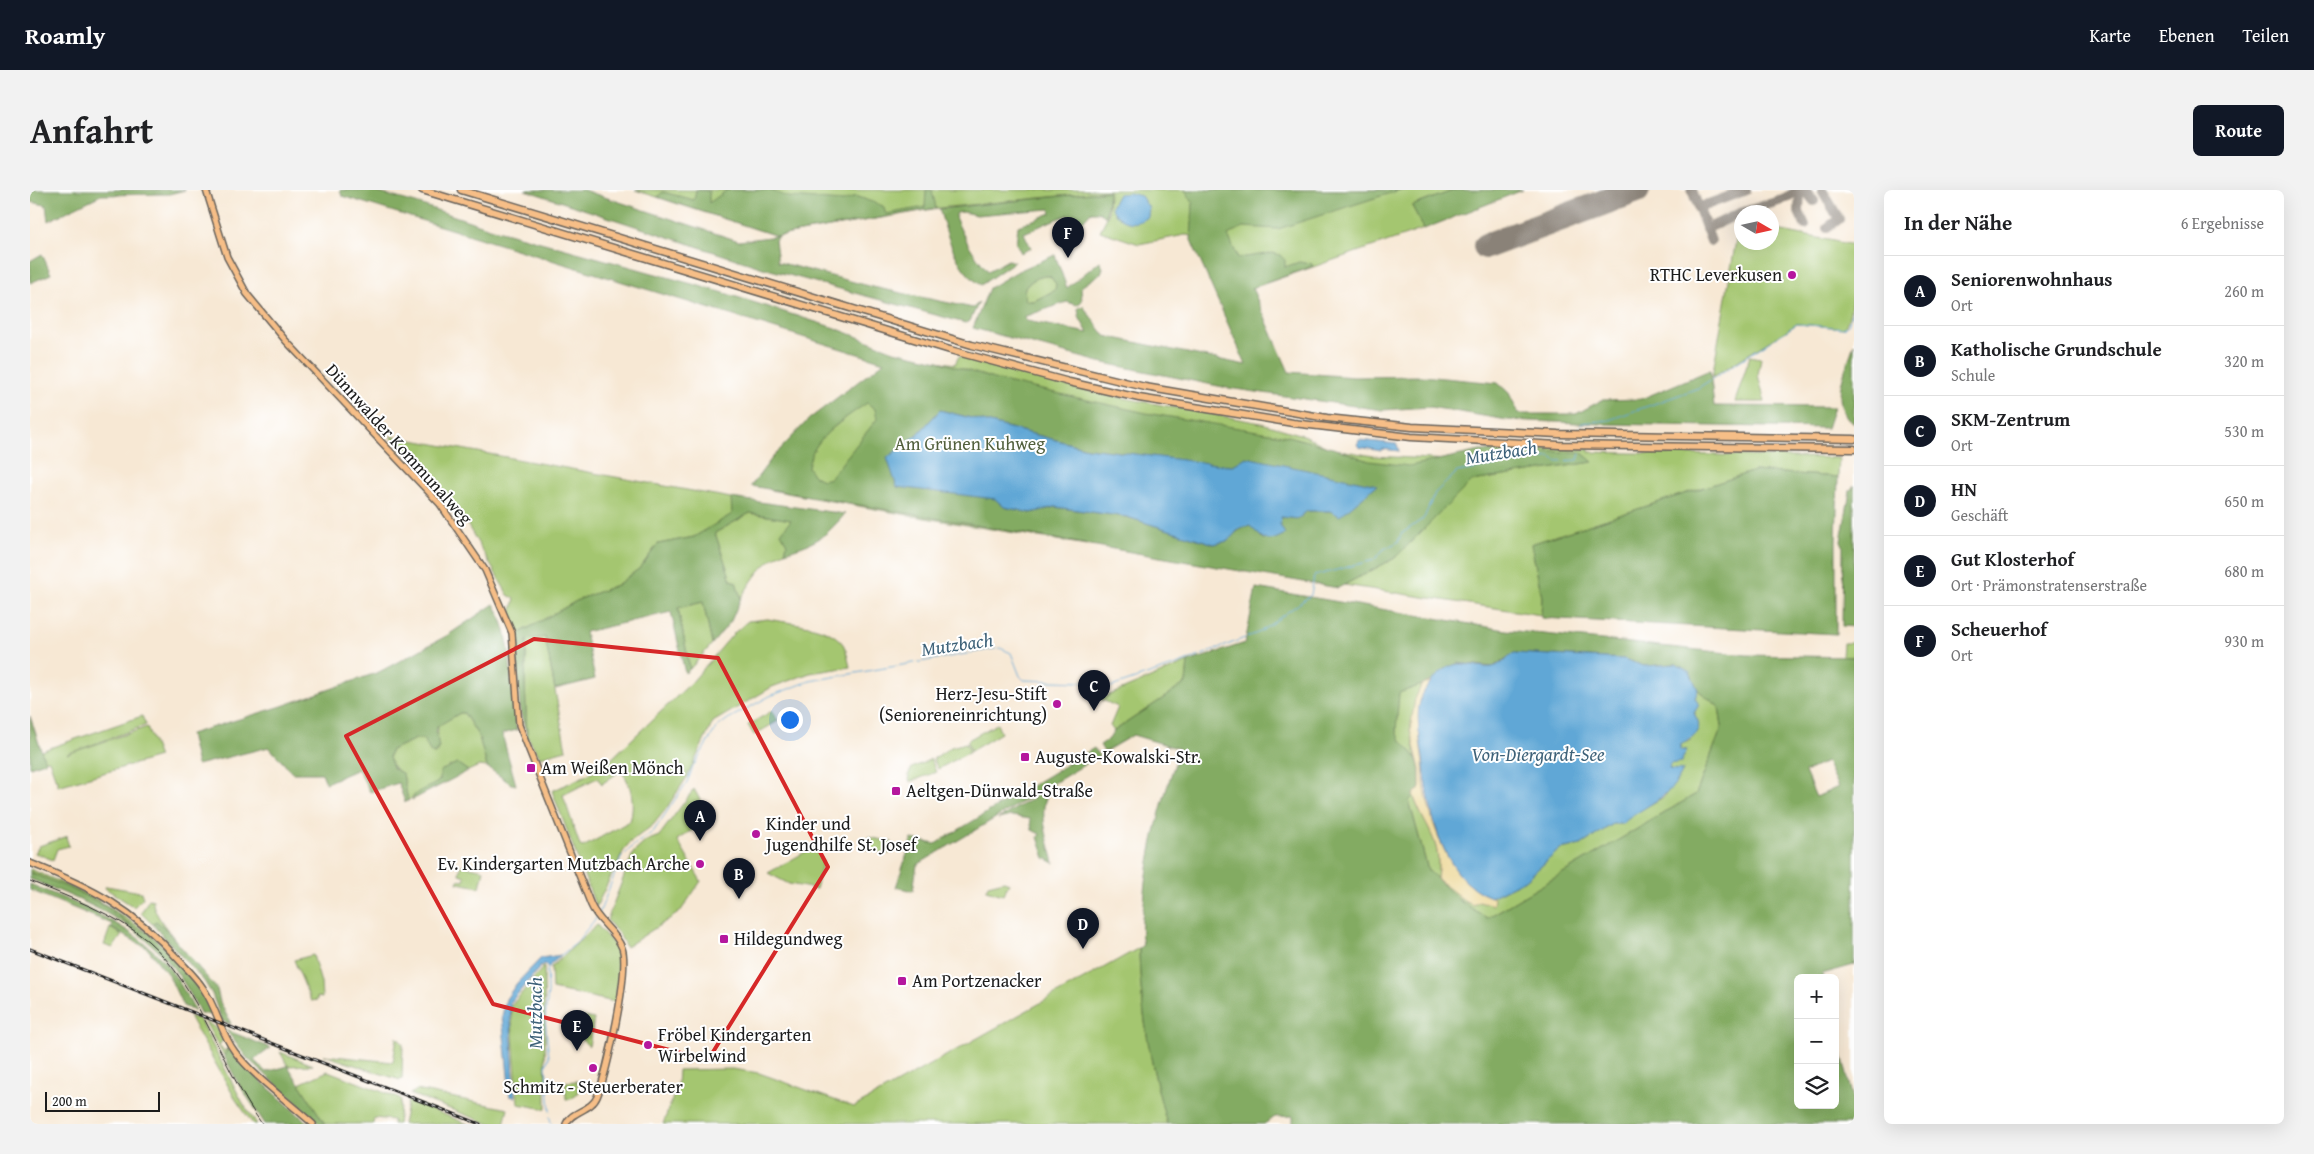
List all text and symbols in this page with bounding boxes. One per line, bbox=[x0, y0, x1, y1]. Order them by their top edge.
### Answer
text: Roamly bbox=[25, 18, 105, 53]
text: Karte bbox=[2090, 22, 2131, 49]
text: Ebenen bbox=[2159, 22, 2215, 49]
text: Teilen bbox=[2243, 22, 2289, 49]
text: Anfahrt bbox=[30, 105, 153, 156]
button: Route bbox=[2193, 105, 2284, 156]
north arrow bbox=[1734, 205, 1779, 250]
text: In der Nähe bbox=[1904, 207, 2012, 238]
text: 6 Ergebnisse bbox=[2181, 211, 2264, 235]
pin: F bbox=[1052, 217, 1084, 258]
place label: RTHC Leverkusen bbox=[1650, 261, 1782, 288]
text: Seniorenwohnhaus bbox=[1951, 265, 2113, 293]
marker: RTHC Leverkusen bbox=[1786, 269, 1798, 281]
text: A bbox=[1915, 279, 1925, 303]
text: 260 m bbox=[2224, 279, 2264, 303]
text: Ort bbox=[1951, 293, 1973, 317]
text: Katholische Grundschule bbox=[1951, 335, 2162, 363]
text: B bbox=[1915, 349, 1925, 373]
text: 320 m bbox=[2224, 349, 2264, 373]
street label: Dünnwalder Kommunalweg bbox=[319, 357, 479, 530]
text: Schule bbox=[1951, 363, 1995, 387]
text: SKM-Zentrum bbox=[1951, 405, 2070, 433]
text: C bbox=[1915, 419, 1925, 443]
text: 530 m bbox=[2224, 419, 2264, 443]
park label: Am Grünen Kuhweg bbox=[895, 430, 1045, 457]
water label: Mutzbach bbox=[1463, 432, 1539, 471]
text: Ort bbox=[1951, 433, 1973, 457]
text: HN bbox=[1951, 475, 1977, 503]
text: D bbox=[1915, 489, 1925, 513]
text: 650 m bbox=[2224, 489, 2264, 513]
text: Geschäft bbox=[1951, 503, 2008, 527]
text: Gut Klosterhof bbox=[1951, 545, 2074, 573]
text: E bbox=[1916, 559, 1924, 583]
text: 680 m bbox=[2224, 559, 2264, 583]
text: Ort · Prämonstratenserstraße bbox=[1951, 573, 2147, 597]
text: Scheuerhof bbox=[1951, 615, 2047, 643]
water label: Mutzbach bbox=[919, 625, 995, 663]
text: F bbox=[1916, 629, 1924, 653]
text: 930 m bbox=[2224, 629, 2264, 653]
text: Ort bbox=[1951, 643, 1973, 667]
pin: C bbox=[1078, 670, 1110, 711]
place label: Herz-Jesu-Stift (Senioreneinrichtung) bbox=[879, 680, 1048, 728]
marker: Herz-Jesu-Stift (Senioreneinrichtung) bbox=[1051, 698, 1063, 710]
your location bbox=[777, 707, 803, 733]
water label: Von-Diergardt-See bbox=[1471, 740, 1605, 768]
place label: Auguste-Kowalski-Str. bbox=[1035, 743, 1201, 770]
marker: Auguste-Kowalski-Str. bbox=[1019, 751, 1031, 763]
place label: Am Weißen Mönch bbox=[541, 754, 684, 781]
marker: Am Weißen Mönch bbox=[525, 762, 537, 774]
place label: Aeltgen-Dünwald-Straße bbox=[906, 777, 1093, 804]
marker: Aeltgen-Dünwald-Straße bbox=[890, 785, 902, 797]
pin: A bbox=[684, 800, 716, 841]
place label: Kinder und Jugendhilfe St. Josef bbox=[764, 810, 919, 858]
marker: Kinder und Jugendhilfe St. Josef bbox=[750, 828, 762, 840]
place label: Ev. Kindergarten Mutzbach Arche bbox=[438, 850, 690, 877]
marker: Ev. Kindergarten Mutzbach Arche bbox=[694, 858, 706, 870]
pin: B bbox=[723, 858, 755, 899]
pin: D bbox=[1067, 908, 1099, 949]
place label: Hildegundweg bbox=[734, 925, 842, 952]
marker: Hildegundweg bbox=[718, 933, 730, 945]
place label: Am Portzenacker bbox=[912, 967, 1042, 994]
map controls bbox=[1794, 974, 1839, 1109]
button: + bbox=[1794, 974, 1839, 1019]
marker: Am Portzenacker bbox=[896, 975, 908, 987]
water label: Mutzbach bbox=[521, 977, 549, 1049]
pin: E bbox=[561, 1010, 593, 1051]
button: − bbox=[1794, 1019, 1839, 1064]
place label: Fröbel Kindergarten Wirbelwind bbox=[658, 1021, 811, 1069]
marker: Fröbel Kindergarten Wirbelwind bbox=[642, 1039, 654, 1051]
marker: Schmitz - Steuerberater bbox=[587, 1062, 599, 1074]
button: layers bbox=[1794, 1064, 1839, 1109]
place label: Schmitz - Steuerberater bbox=[503, 1073, 683, 1100]
scale bar bbox=[45, 1089, 160, 1112]
text: 200 m bbox=[52, 1091, 87, 1111]

